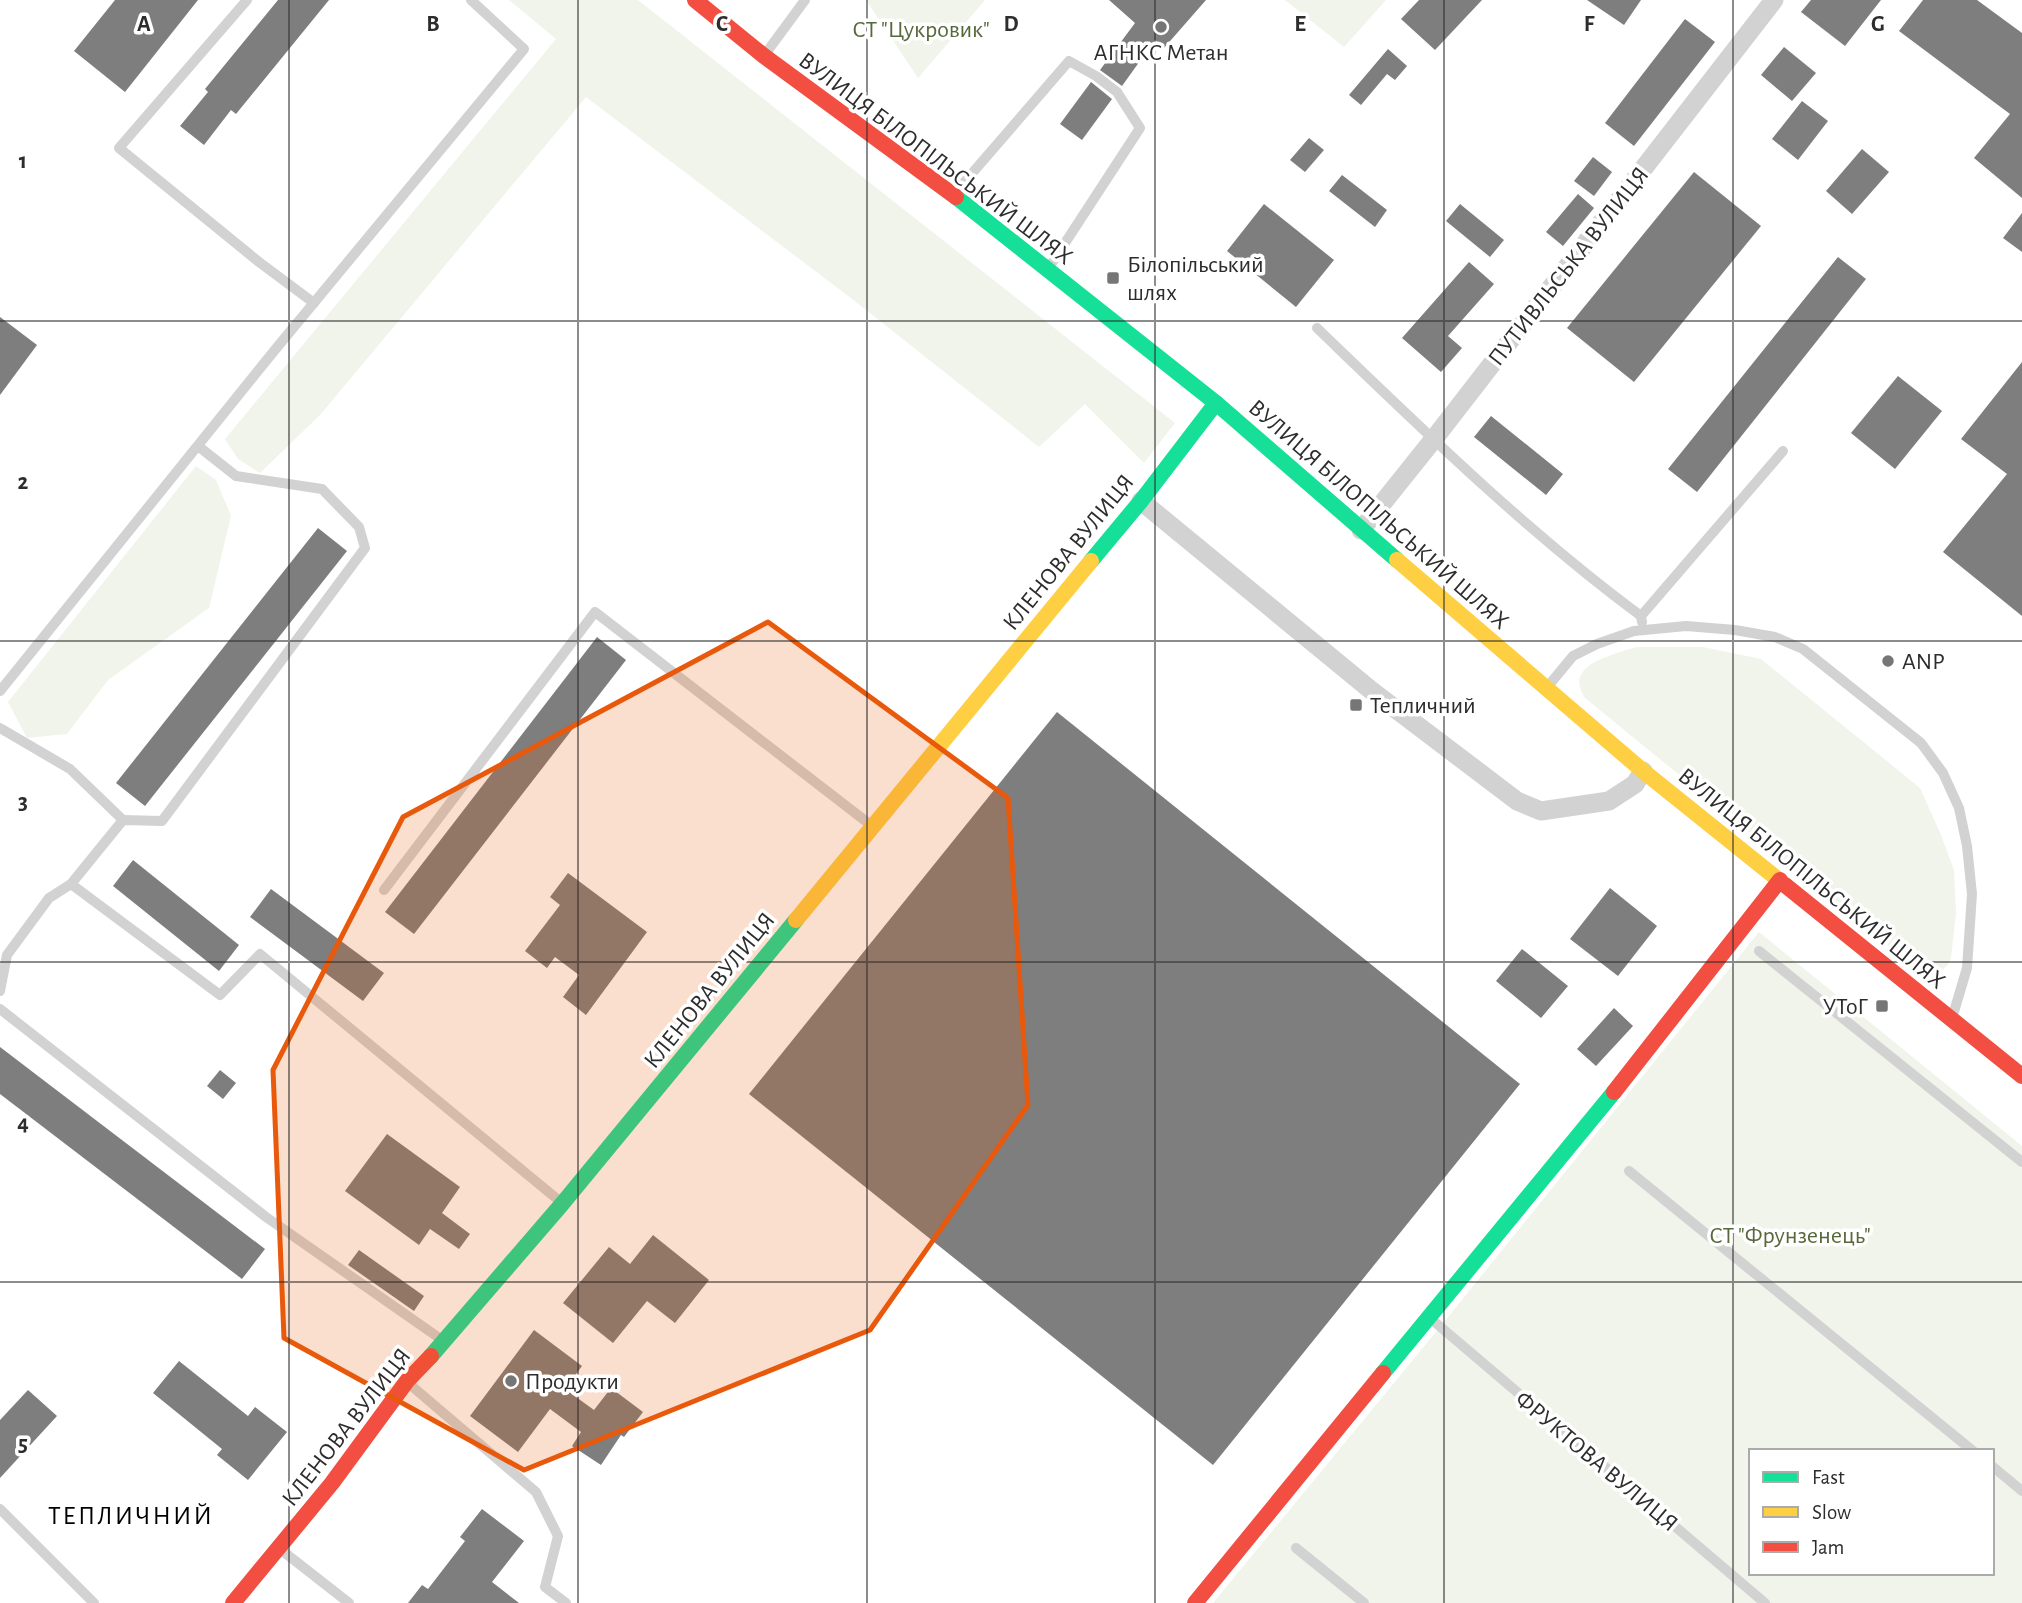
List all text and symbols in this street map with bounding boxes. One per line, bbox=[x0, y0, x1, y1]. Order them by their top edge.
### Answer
text: A bbox=[137, 13, 151, 36]
text: B bbox=[426, 13, 440, 36]
text: C bbox=[716, 13, 728, 36]
text: D bbox=[1003, 13, 1019, 36]
text: E bbox=[1294, 13, 1306, 36]
text: F bbox=[1584, 13, 1595, 36]
text: G bbox=[1871, 13, 1885, 36]
park label: СТ "Цукровик" bbox=[852, 18, 990, 42]
marker: АГНКС Метан bbox=[1153, 19, 1169, 35]
place label: АГНКС Метан bbox=[1093, 41, 1229, 65]
street label: ВУЛИЦЯ БІЛОПІЛЬСЬКИЙ ШЛЯХ bbox=[794, 48, 1077, 270]
text: 1 bbox=[19, 150, 27, 173]
street label: ПУТИВЛЬСЬКА ВУЛИЦЯ bbox=[1484, 163, 1654, 371]
place label: Білопільський шлях bbox=[1127, 253, 1264, 305]
marker: Білопільський шлях bbox=[1105, 270, 1121, 286]
street label: ВУЛИЦЯ БІЛОПІЛЬСЬКИЙ ШЛЯХ bbox=[1244, 395, 1513, 634]
street label: КЛЕНОВА ВУЛИЦЯ bbox=[999, 470, 1139, 635]
text: 2 bbox=[18, 471, 29, 494]
place label: ANP bbox=[1902, 650, 1945, 674]
marker: ANP bbox=[1880, 653, 1896, 669]
place label: Тепличний bbox=[1370, 694, 1476, 718]
marker: Тепличний bbox=[1348, 697, 1364, 713]
street label: ВУЛИЦЯ БІЛОПІЛЬСЬКИЙ ШЛЯХ bbox=[1673, 764, 1950, 994]
text: 3 bbox=[18, 791, 28, 814]
street label: КЛЕНОВА ВУЛИЦЯ bbox=[640, 908, 780, 1073]
place label: УТоГ bbox=[1823, 995, 1868, 1019]
marker: УТоГ bbox=[1874, 998, 1890, 1014]
text: 4 bbox=[17, 1112, 29, 1135]
park label: СТ "Фрунзенець" bbox=[1709, 1224, 1871, 1248]
street label: КЛЕНОВА ВУЛИЦЯ bbox=[278, 1344, 416, 1511]
place label: Продукти bbox=[525, 1370, 619, 1394]
marker: Продукти bbox=[503, 1373, 519, 1389]
street label: ФРУКТОВА ВУЛИЦЯ bbox=[1511, 1387, 1682, 1537]
text: 5 bbox=[18, 1433, 28, 1456]
legend bbox=[1749, 1449, 1994, 1575]
text: Fast bbox=[1812, 1467, 1845, 1488]
text: Slow bbox=[1812, 1502, 1851, 1523]
district label: ТЕПЛИЧНИЙ bbox=[48, 1503, 214, 1529]
text: Jam bbox=[1812, 1537, 1844, 1558]

